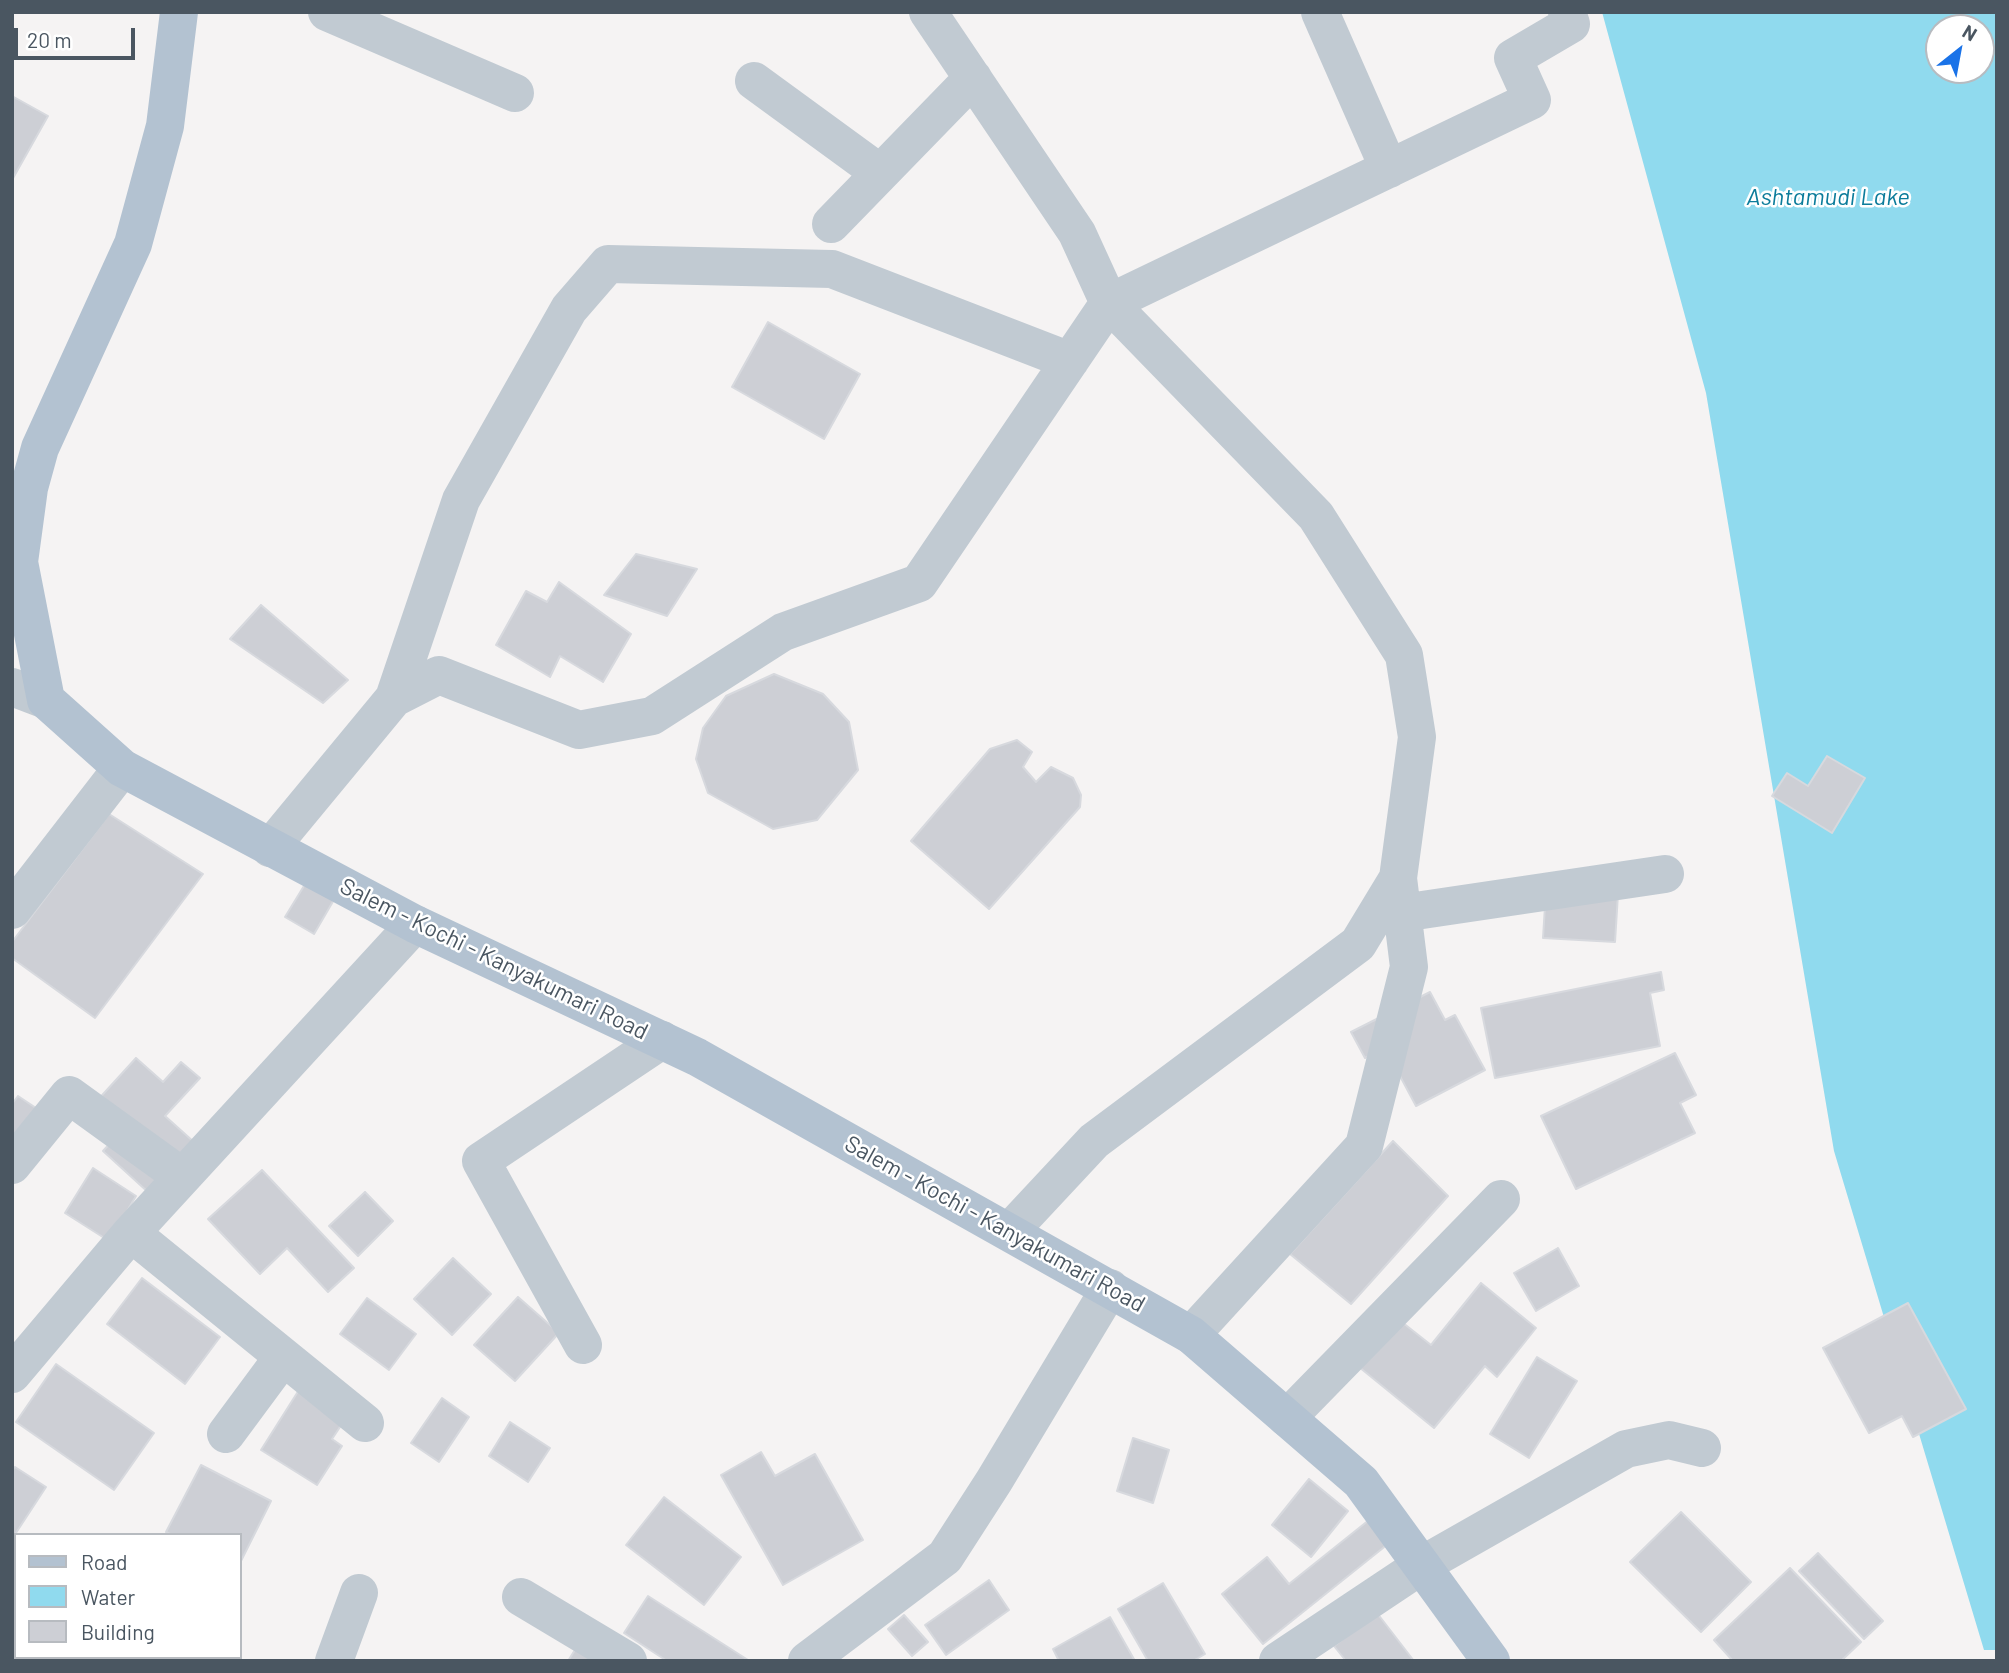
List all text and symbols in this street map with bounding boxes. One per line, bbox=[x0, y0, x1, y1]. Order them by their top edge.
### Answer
scale bar bbox=[18, 14, 138, 58]
north arrow bbox=[1925, 14, 1995, 84]
text: N bbox=[1959, 19, 1981, 45]
text: 20 m bbox=[27, 27, 72, 52]
water label: Ashtamudi Lake bbox=[1746, 183, 1910, 211]
street label: Salem - Kochi - Kanyakumari Road bbox=[336, 872, 652, 1046]
street label: Salem - Kochi - Kanyakumari Road bbox=[840, 1130, 1150, 1318]
legend bbox=[14, 1533, 242, 1659]
text: Road bbox=[81, 1549, 127, 1574]
text: Water bbox=[81, 1584, 135, 1609]
text: Building bbox=[81, 1619, 155, 1644]

